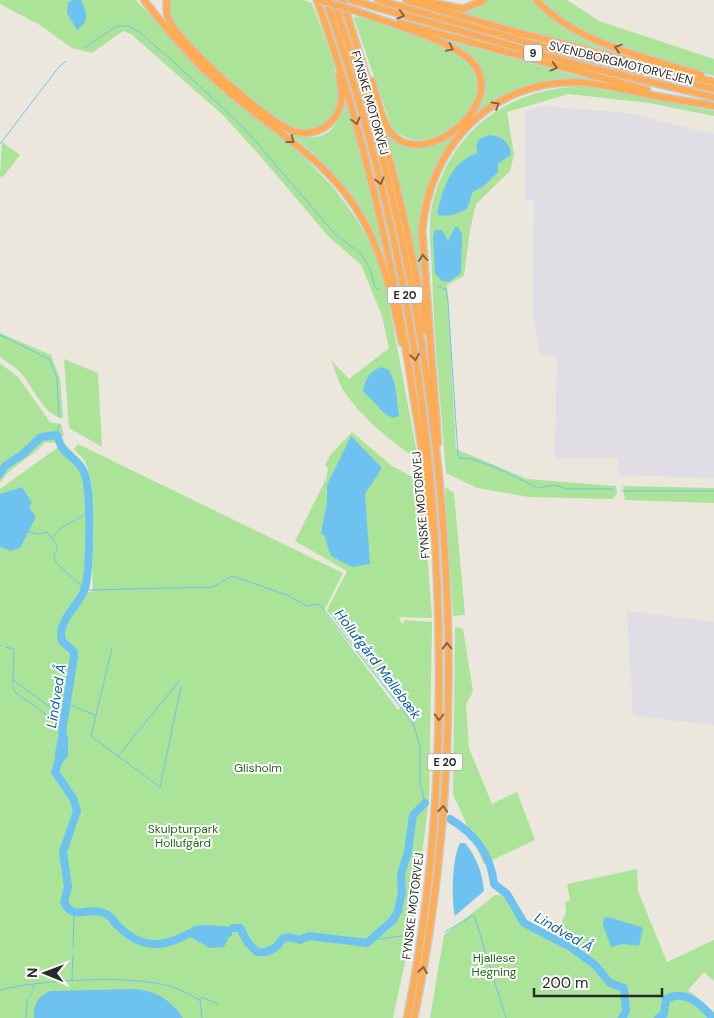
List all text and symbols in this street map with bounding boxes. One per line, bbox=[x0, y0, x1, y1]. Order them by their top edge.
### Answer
one-way arrow bbox=[396, 10, 404, 20]
street label: SVENDBORGMOTORVEJEN bbox=[547, 37, 695, 89]
one-way arrow bbox=[445, 41, 454, 52]
road number: 9 bbox=[524, 44, 542, 62]
one-way arrow bbox=[614, 44, 622, 54]
street label: FYNSKE MOTORVEJ bbox=[347, 49, 393, 157]
one-way arrow bbox=[550, 61, 558, 71]
one-way arrow bbox=[491, 101, 500, 111]
one-way arrow bbox=[350, 116, 360, 124]
one-way arrow bbox=[285, 134, 295, 143]
one-way arrow bbox=[374, 176, 385, 185]
one-way arrow bbox=[418, 254, 429, 262]
road number: E 20 bbox=[388, 286, 422, 304]
one-way arrow bbox=[410, 353, 420, 362]
street label: FYNSKE MOTORVEJ bbox=[408, 451, 434, 559]
water label: Hollufgård Møllebæk bbox=[331, 605, 426, 723]
one-way arrow bbox=[442, 642, 452, 650]
water label: Lindved Å bbox=[42, 663, 70, 729]
one-way arrow bbox=[434, 714, 444, 721]
road number: E 20 bbox=[428, 754, 462, 770]
park label: Glisholm bbox=[234, 760, 282, 776]
one-way arrow bbox=[437, 805, 448, 813]
park label: Skulpturpark Hollufgård bbox=[148, 821, 218, 851]
street label: FYNSKE MOTORVEJ bbox=[398, 852, 428, 960]
water label: Lindved Å bbox=[531, 908, 597, 956]
north arrow bbox=[20, 948, 70, 998]
park label: Hjallese Hegning bbox=[471, 950, 517, 980]
one-way arrow bbox=[418, 966, 428, 974]
scale bar bbox=[534, 966, 662, 998]
text: N bbox=[23, 968, 41, 978]
text: 200 m bbox=[542, 973, 588, 993]

